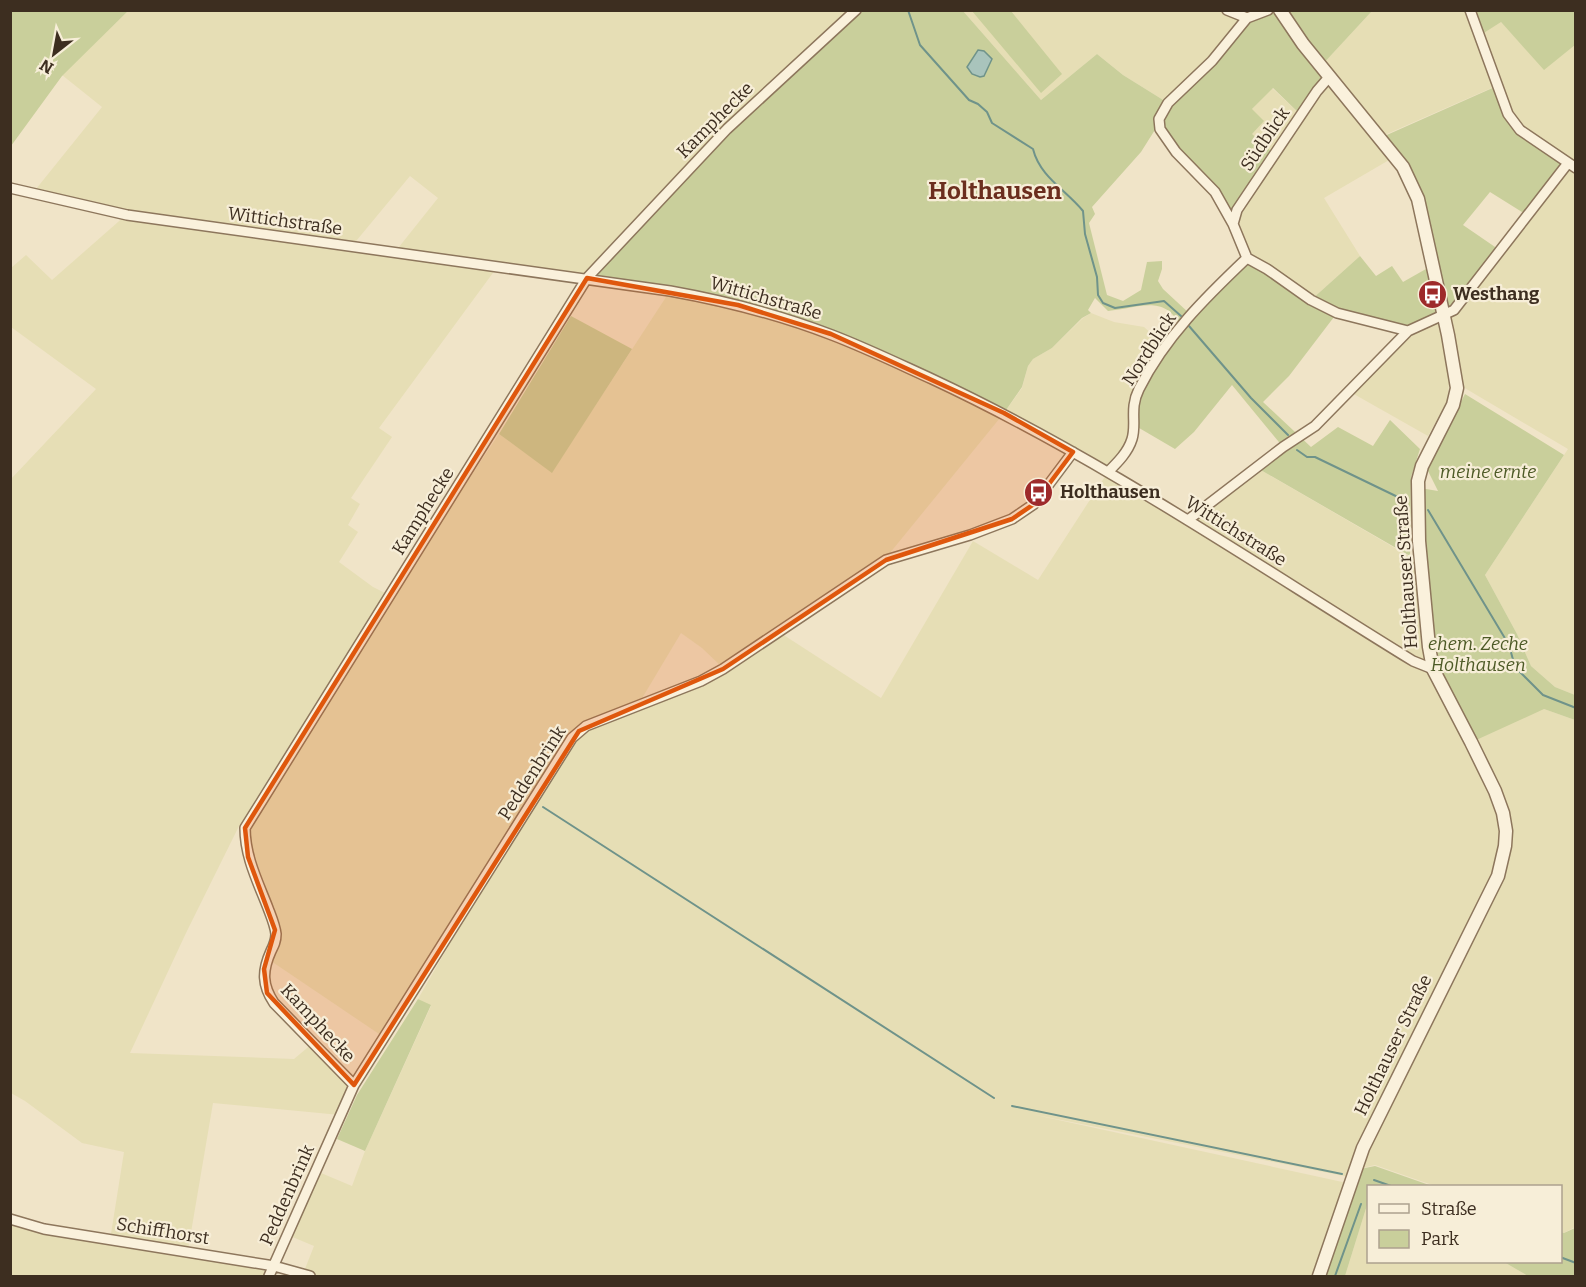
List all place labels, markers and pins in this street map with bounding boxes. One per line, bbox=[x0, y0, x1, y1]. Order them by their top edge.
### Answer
bus stop icon: Westhang bbox=[1416, 278, 1448, 310]
place label: Westhang bbox=[1453, 283, 1540, 305]
bus stop icon: Holthausen bbox=[1023, 476, 1055, 508]
place label: Holthausen bbox=[1060, 481, 1161, 503]

